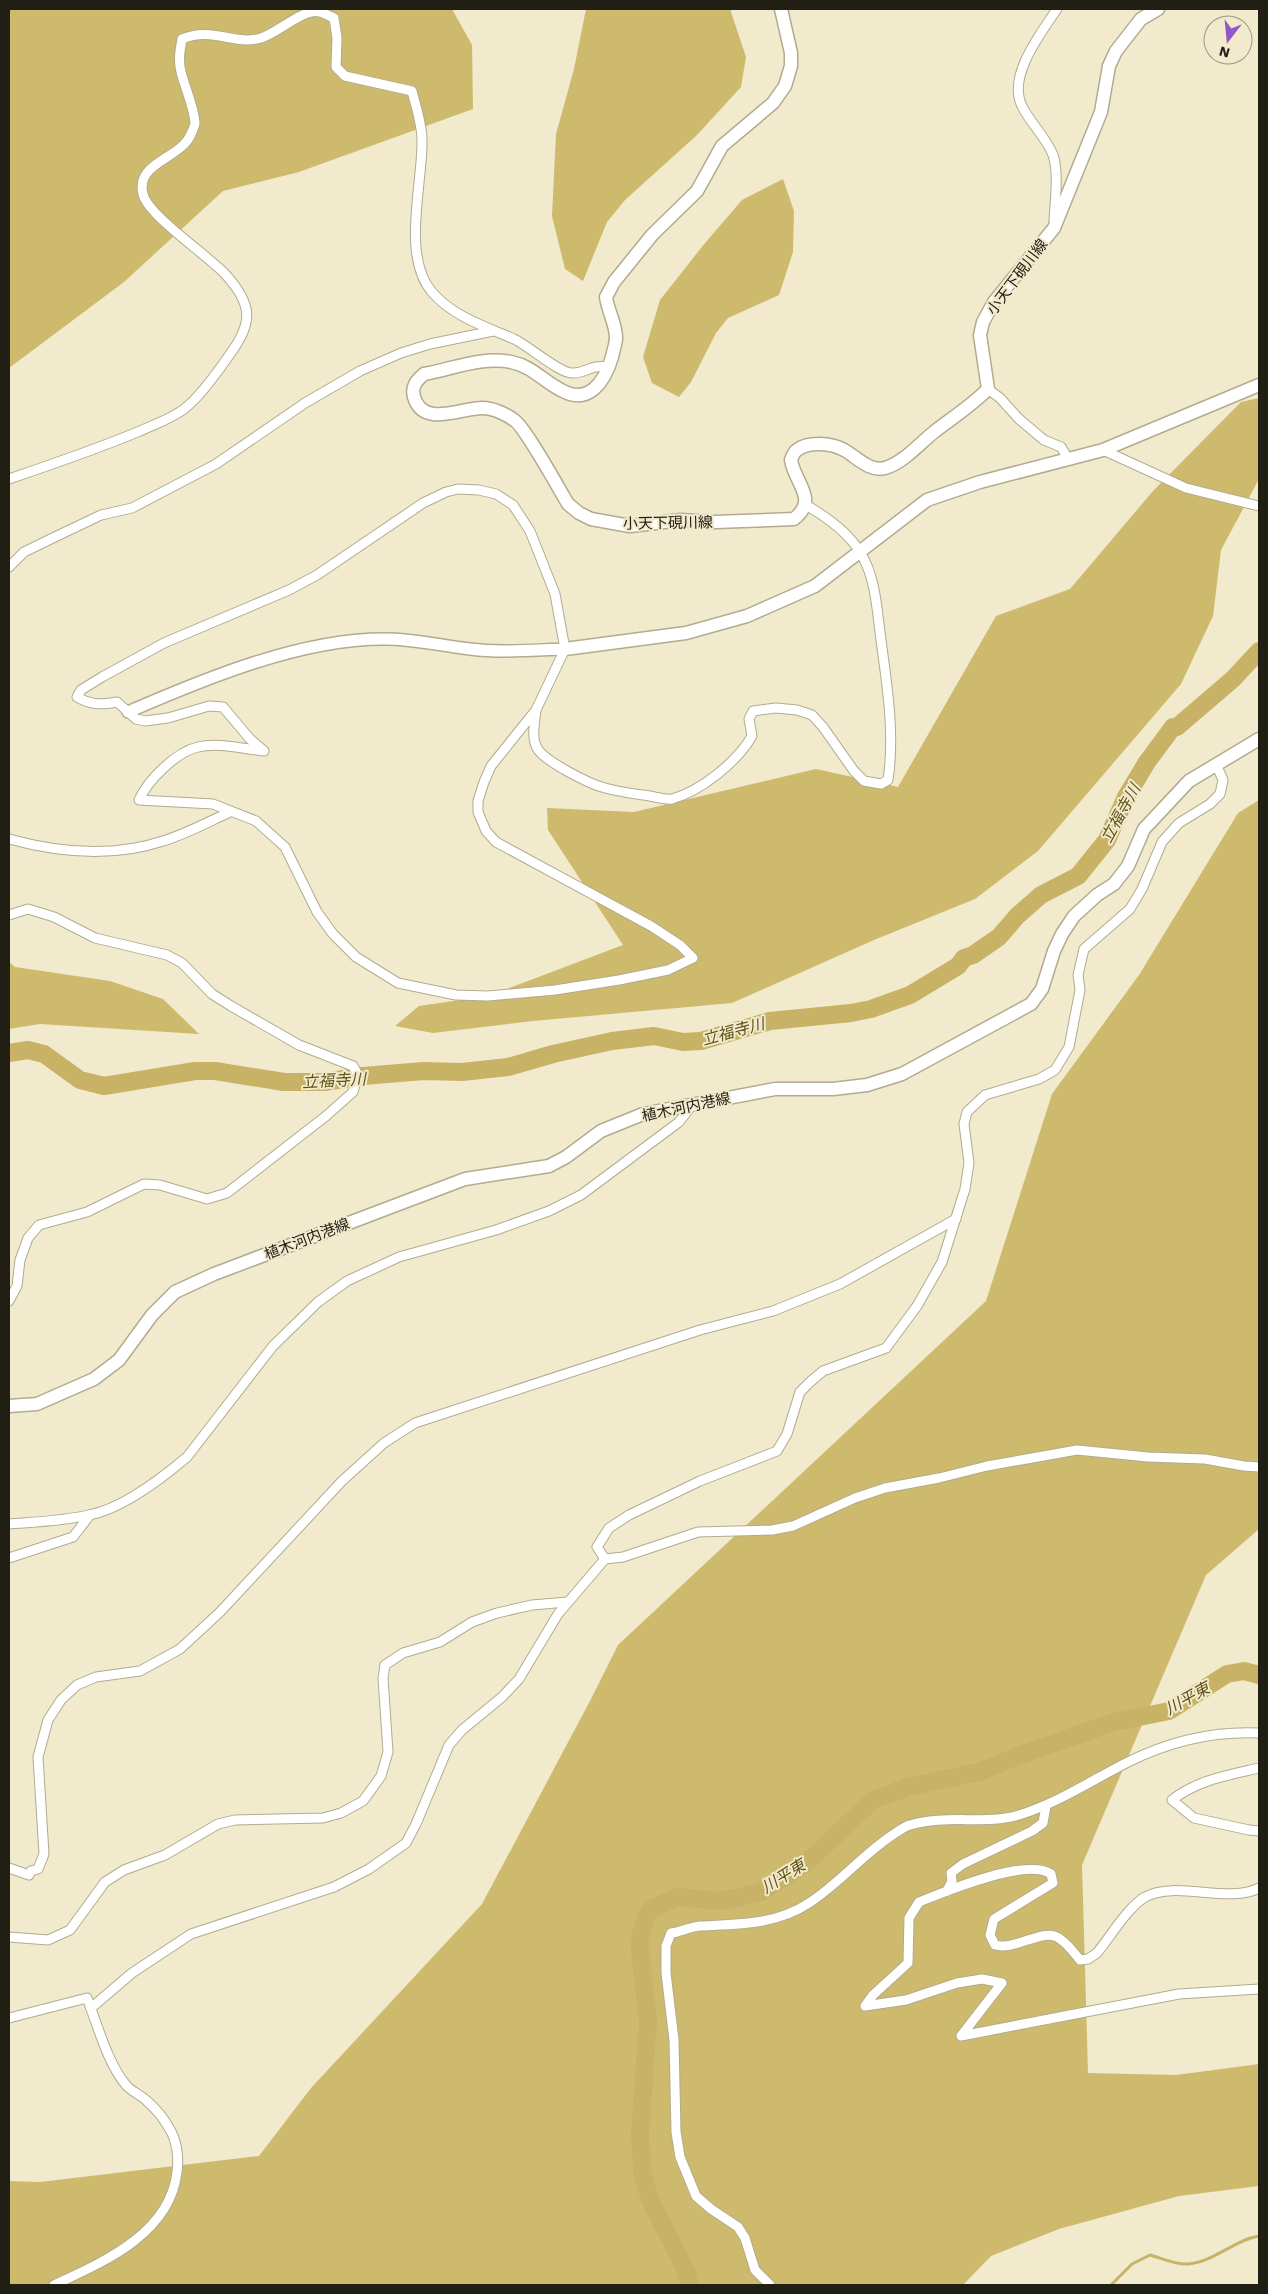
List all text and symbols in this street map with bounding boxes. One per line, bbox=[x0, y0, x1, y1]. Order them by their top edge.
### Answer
north arrow bbox=[1203, 15, 1253, 65]
text: N bbox=[1217, 43, 1232, 62]
street label: 小天下硯川線 bbox=[983, 236, 1051, 318]
street label: 小天下硯川線 bbox=[623, 513, 713, 533]
water label: 立福寺川 bbox=[1097, 779, 1145, 846]
water label: 立福寺川 bbox=[700, 1014, 768, 1049]
water label: 立福寺川 bbox=[302, 1069, 368, 1092]
street label: 植木河内港線 bbox=[640, 1089, 732, 1125]
street label: 植木河内港線 bbox=[262, 1214, 352, 1264]
water label: 川平東 bbox=[1162, 1677, 1215, 1718]
water label: 川平東 bbox=[758, 1854, 811, 1897]

